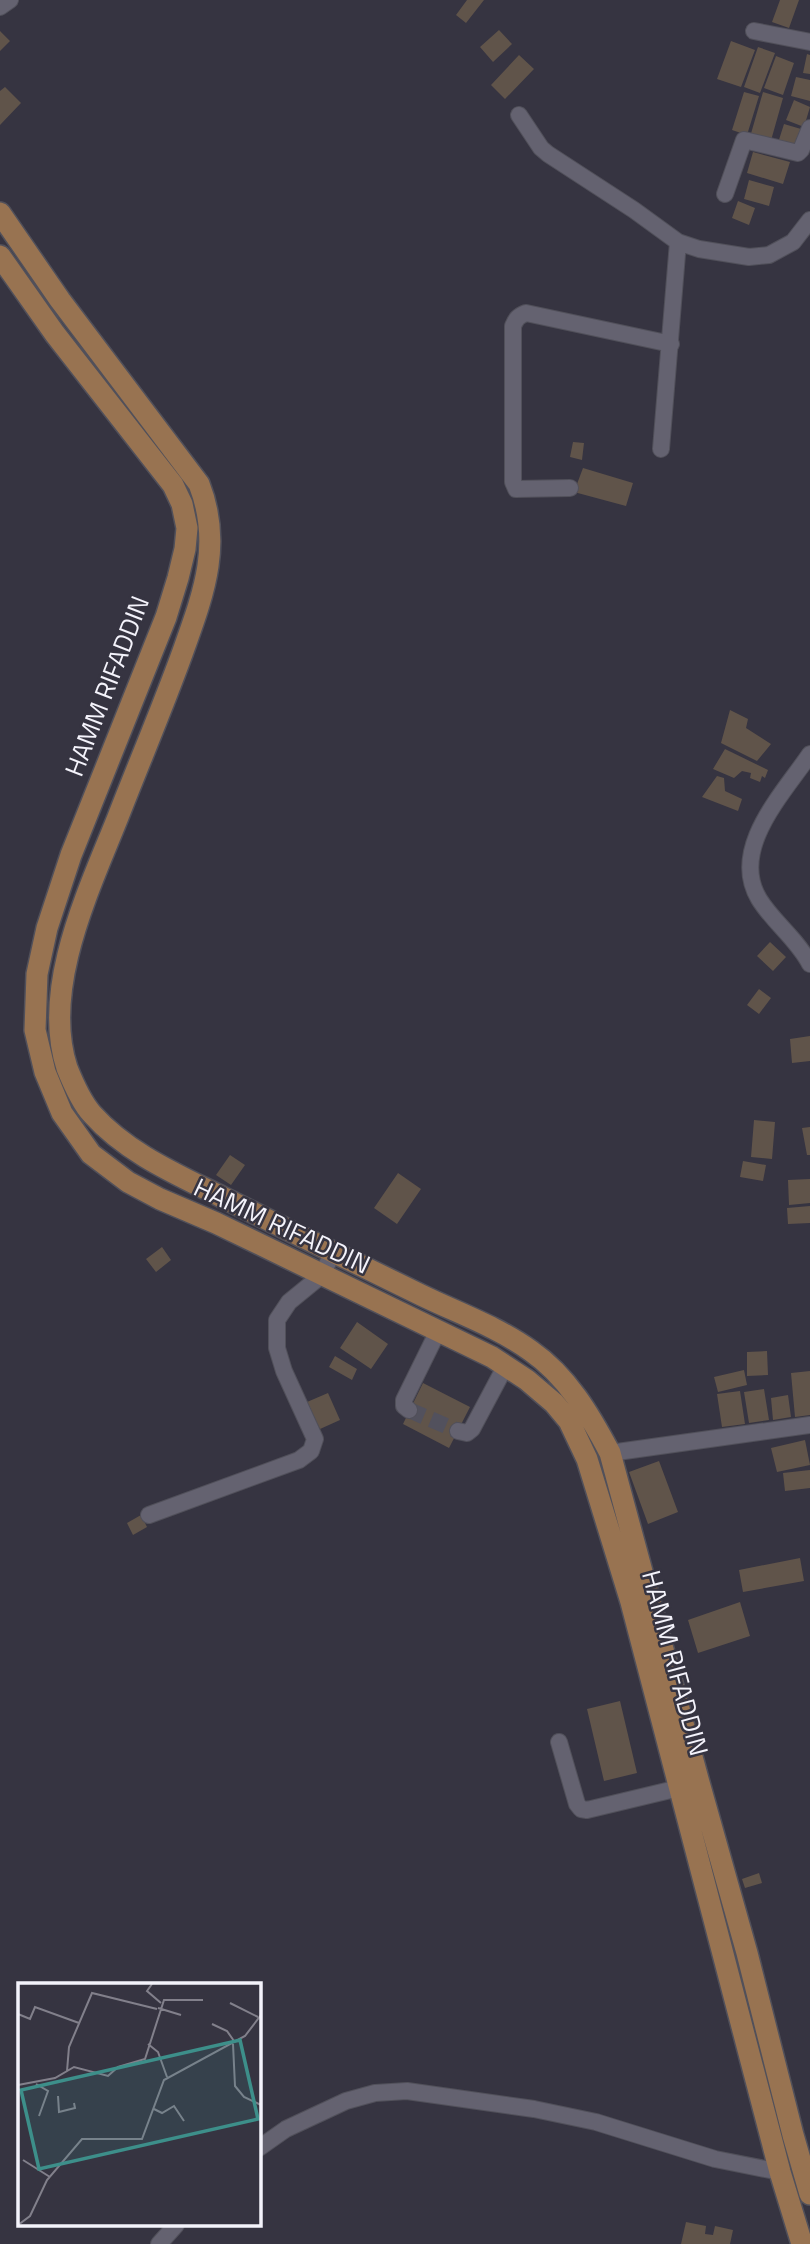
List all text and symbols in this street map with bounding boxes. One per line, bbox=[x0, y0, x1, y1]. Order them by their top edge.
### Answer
street label: HAMM RIFADDIN bbox=[54, 590, 159, 782]
street label: HAMM RIFADDIN bbox=[188, 1168, 377, 1284]
street label: HAMM RIFADDIN bbox=[632, 1566, 719, 1760]
inset map bbox=[18, 1983, 261, 2226]

